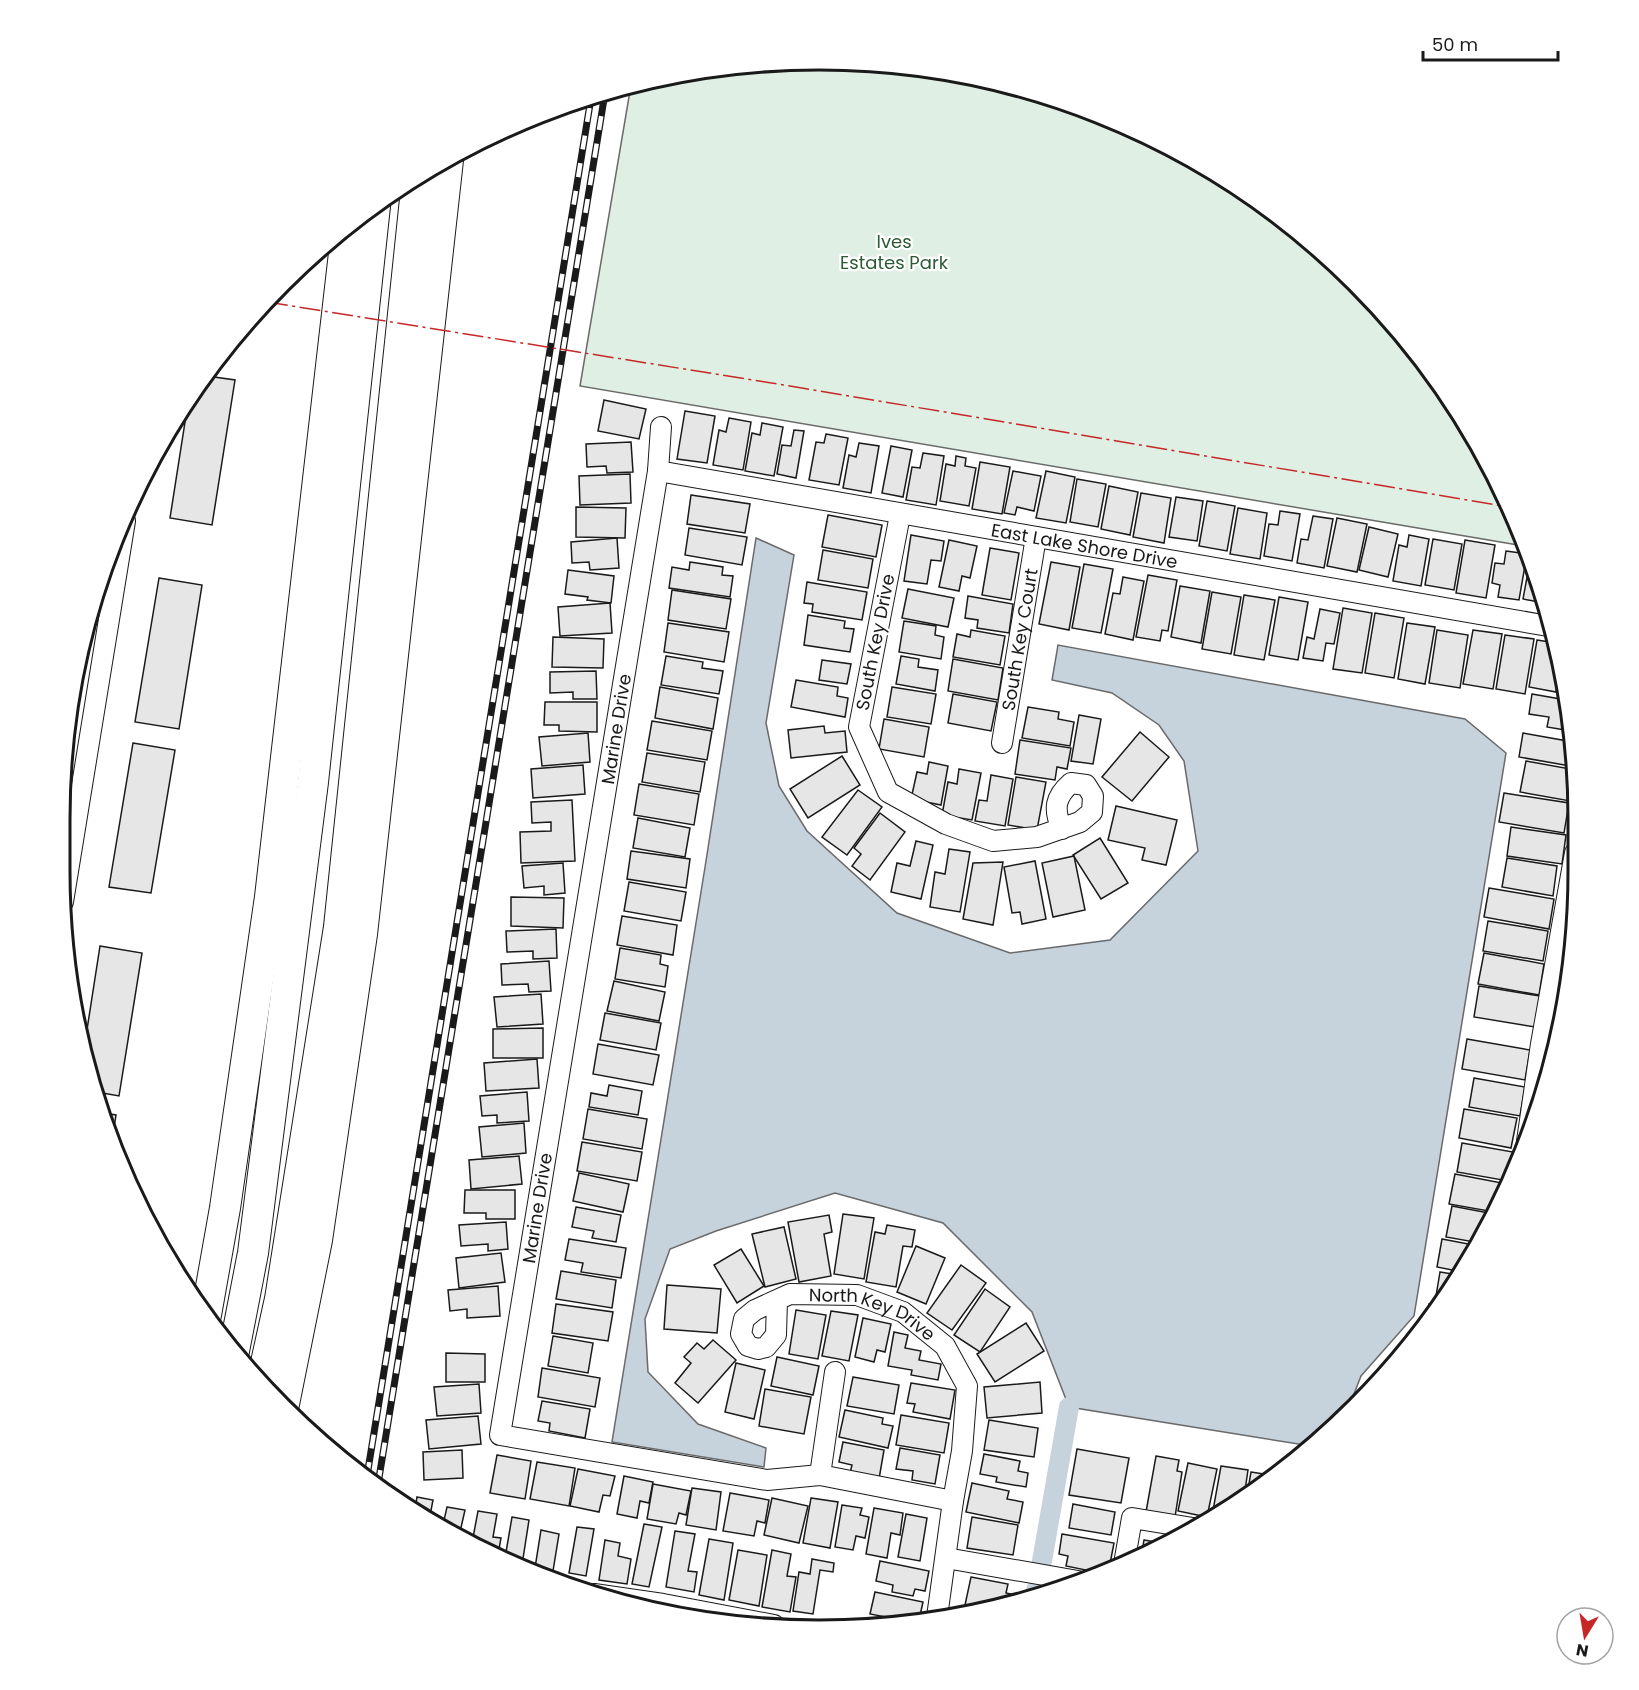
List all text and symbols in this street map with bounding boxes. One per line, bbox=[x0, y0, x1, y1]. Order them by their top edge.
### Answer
scale bar bbox=[1423, 24, 1558, 62]
text: 50 m bbox=[1432, 32, 1478, 57]
park label: Ives Estates Park bbox=[840, 229, 949, 275]
street label: East Lake Shore Drive bbox=[989, 517, 1180, 574]
street label: South Key Court bbox=[995, 566, 1043, 712]
street label: South Key Drive bbox=[850, 572, 900, 712]
street label: Marine Drive bbox=[595, 672, 637, 786]
street label: Marine Drive bbox=[516, 1151, 558, 1265]
street label: North Key Drive bbox=[809, 1282, 941, 1346]
north arrow bbox=[1555, 1606, 1615, 1666]
text: N bbox=[1574, 1638, 1590, 1663]

